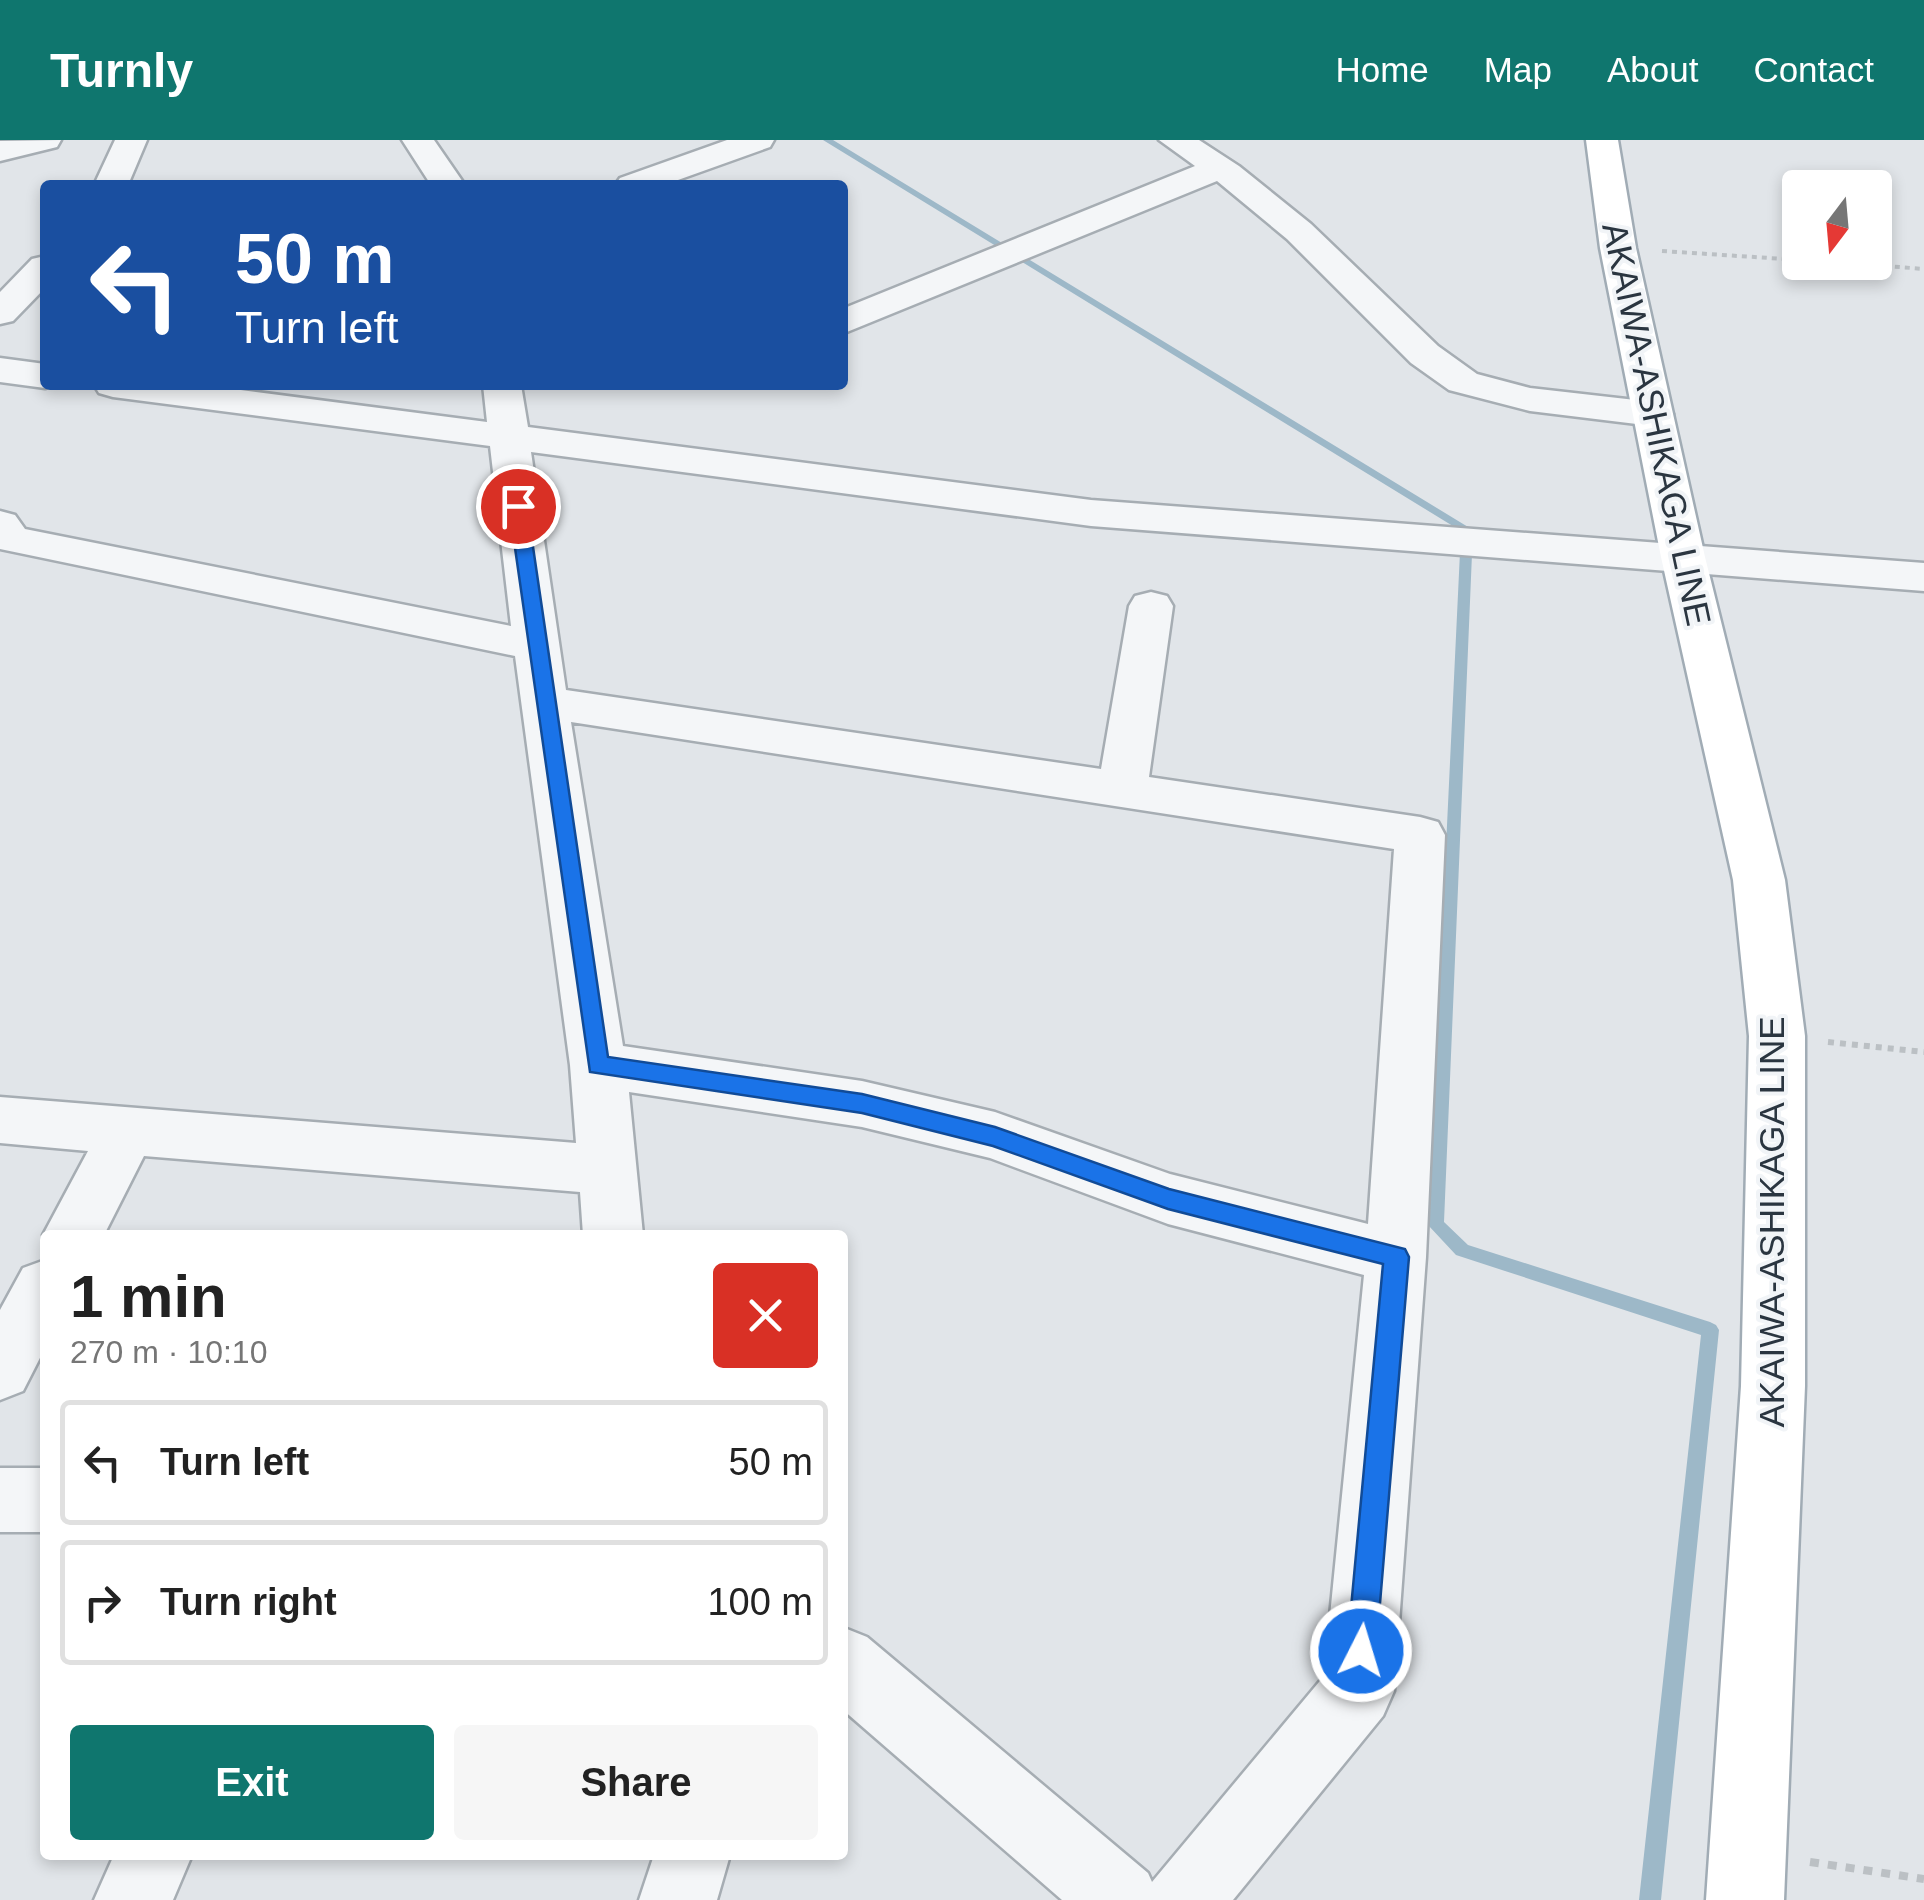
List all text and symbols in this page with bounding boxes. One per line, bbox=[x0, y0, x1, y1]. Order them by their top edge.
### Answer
text: Turnly bbox=[50, 44, 193, 97]
text: Home bbox=[1335, 50, 1429, 89]
text: Map bbox=[1484, 50, 1552, 89]
text: About bbox=[1607, 50, 1698, 89]
text: Contact bbox=[1753, 50, 1874, 89]
north arrow bbox=[1782, 170, 1892, 280]
map controls bbox=[1782, 170, 1892, 280]
street label: AKAIWA-ASHIKAGA LINE bbox=[1595, 219, 1719, 629]
icon: left bbox=[70, 220, 200, 350]
text: 50 m bbox=[235, 220, 395, 298]
text: Turn left bbox=[235, 302, 398, 353]
pin bbox=[476, 464, 561, 549]
icon: arrive bbox=[491, 479, 546, 534]
street label: AKAIWA-ASHIKAGA LINE bbox=[1752, 1016, 1791, 1428]
text: 1 min bbox=[70, 1263, 227, 1330]
button: close bbox=[713, 1263, 818, 1368]
text: 270 m · 10:10 bbox=[70, 1334, 267, 1370]
icon: left bbox=[75, 1435, 130, 1490]
text: Turn left bbox=[160, 1441, 309, 1483]
text: 50 m bbox=[729, 1441, 813, 1483]
icon: right bbox=[75, 1575, 130, 1630]
text: Turn right bbox=[160, 1581, 337, 1623]
text: 100 m bbox=[707, 1581, 813, 1623]
position arrow bbox=[1309, 1599, 1413, 1703]
button: Exit bbox=[70, 1725, 434, 1840]
button: Share bbox=[454, 1725, 818, 1840]

